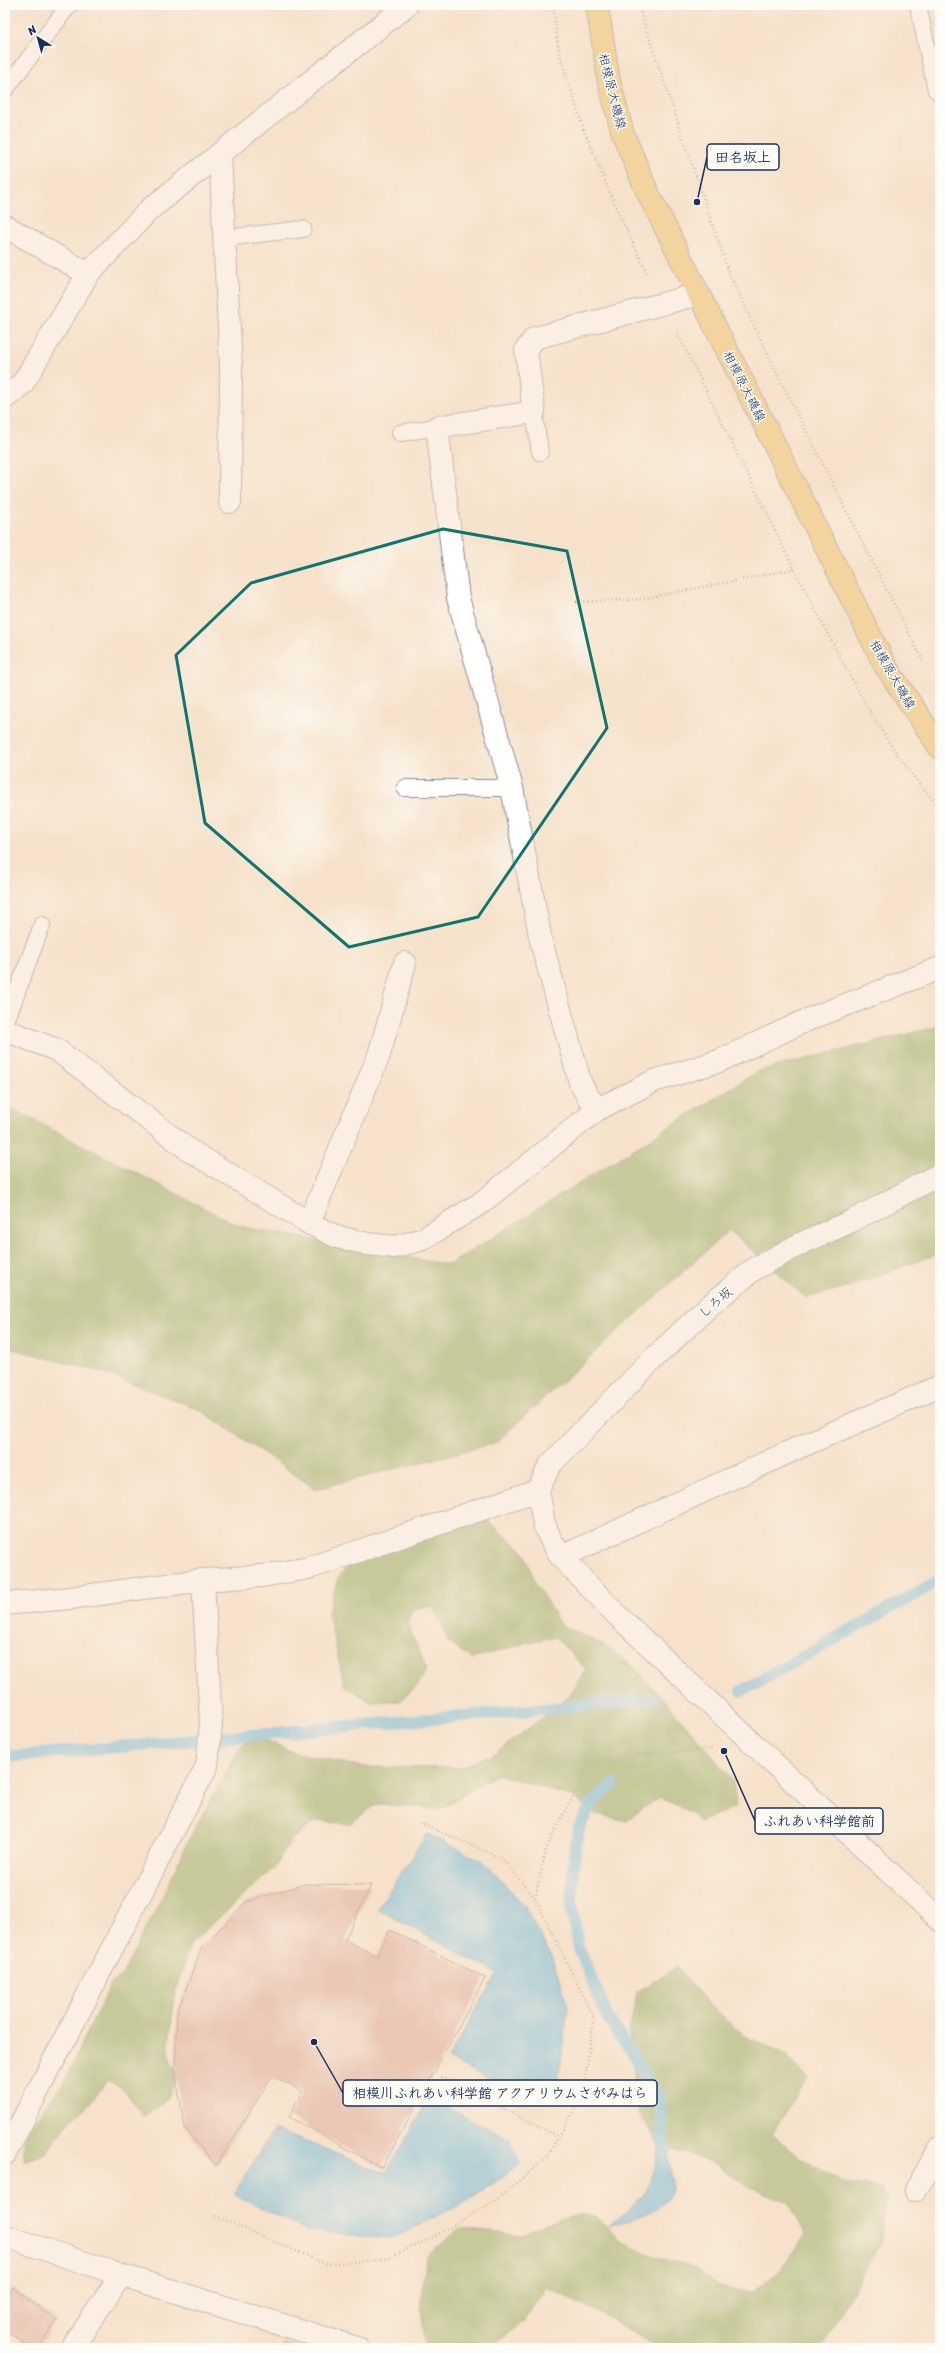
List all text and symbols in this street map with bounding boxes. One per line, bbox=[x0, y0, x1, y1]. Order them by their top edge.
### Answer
north arrow bbox=[18, 18, 58, 58]
text: N bbox=[23, 20, 41, 41]
street label: 相模原大磯線 bbox=[592, 50, 633, 133]
callout: 田名坂上 bbox=[707, 144, 779, 170]
text: 田名坂上 bbox=[715, 145, 771, 170]
street label: 相模原大磯線 bbox=[717, 346, 773, 427]
street label: 相模原大磯線 bbox=[863, 635, 923, 715]
street label: しろ坂 bbox=[693, 1281, 738, 1324]
callout: ふれあい科学館前 bbox=[755, 1808, 883, 1834]
text: ふれあい科学館前 bbox=[763, 1809, 875, 1834]
callout: 相模川ふれあい科学館 アクアリウムさがみはら bbox=[343, 2080, 657, 2106]
text: 相模川ふれあい科学館 アクアリウムさがみはら bbox=[352, 2081, 648, 2106]

